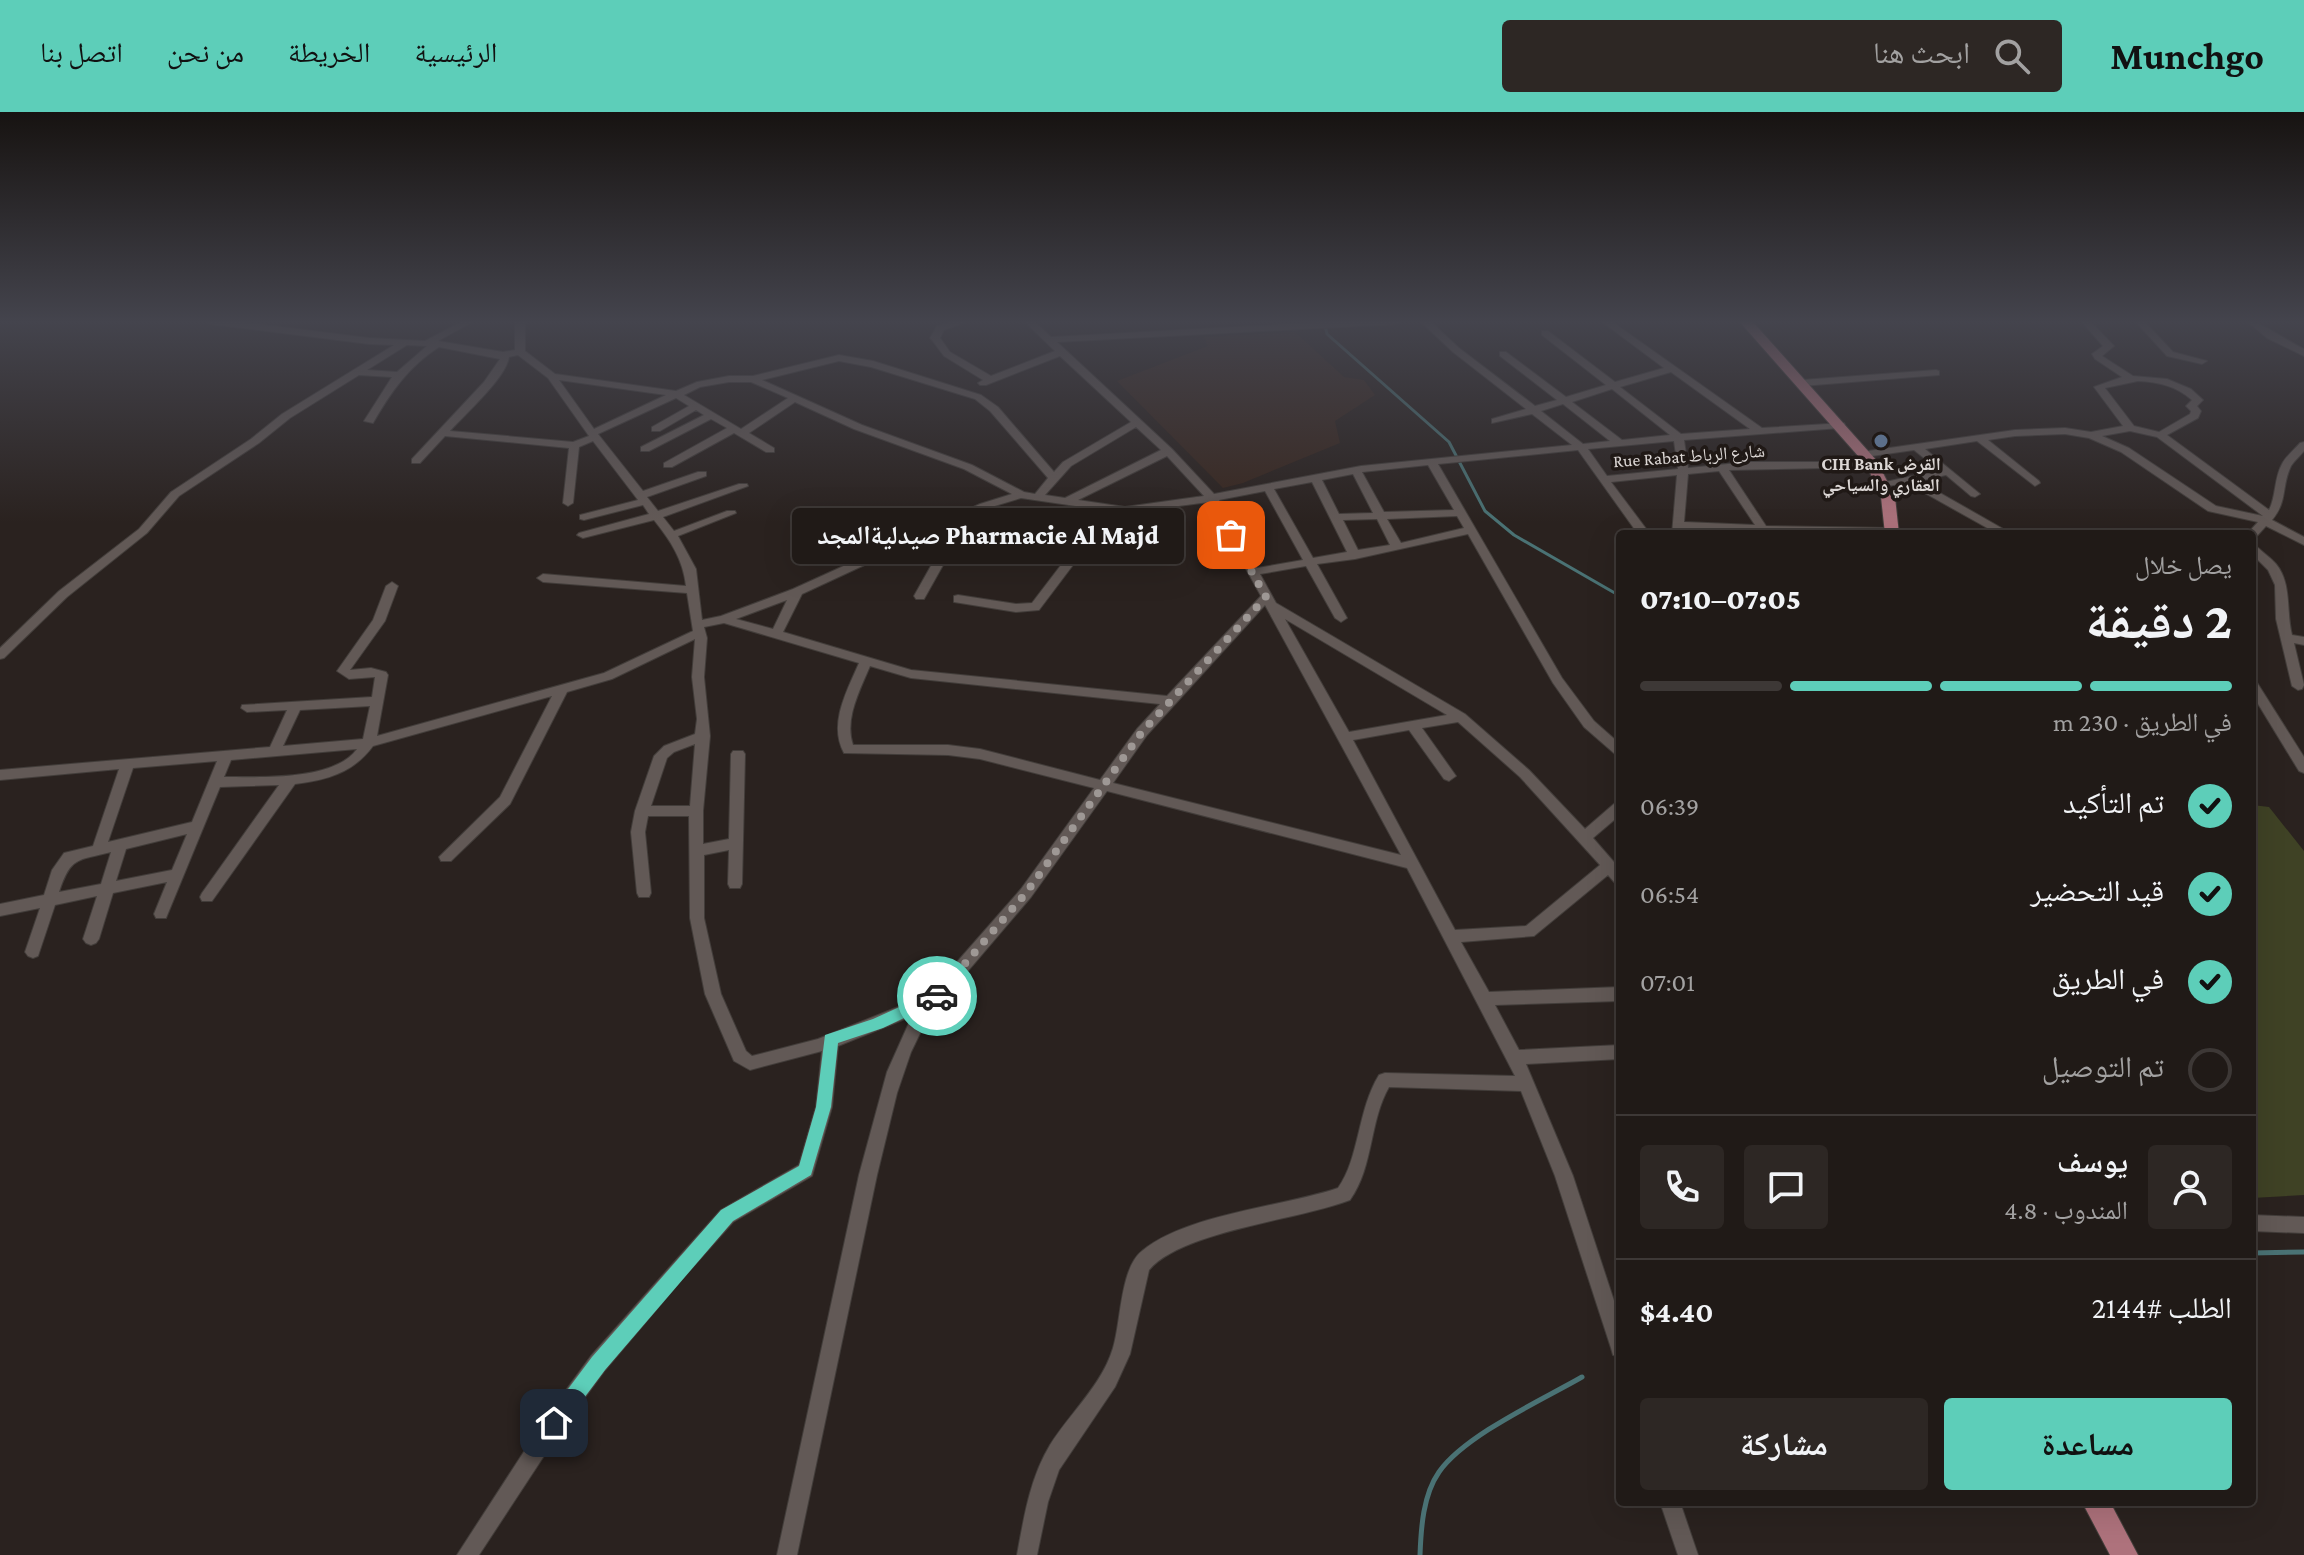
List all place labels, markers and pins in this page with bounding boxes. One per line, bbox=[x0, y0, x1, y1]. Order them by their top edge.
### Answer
marker: CIH Bank القرض العقاري والسياحي bbox=[1872, 432, 1890, 450]
place label: CIH Bank القرض العقاري والسياحي bbox=[1821, 454, 1941, 499]
pin bbox=[1197, 501, 1265, 569]
callout: Pharmacie Al Majd صيدليةالمجد bbox=[791, 507, 1183, 563]
pin bbox=[520, 1389, 588, 1457]

